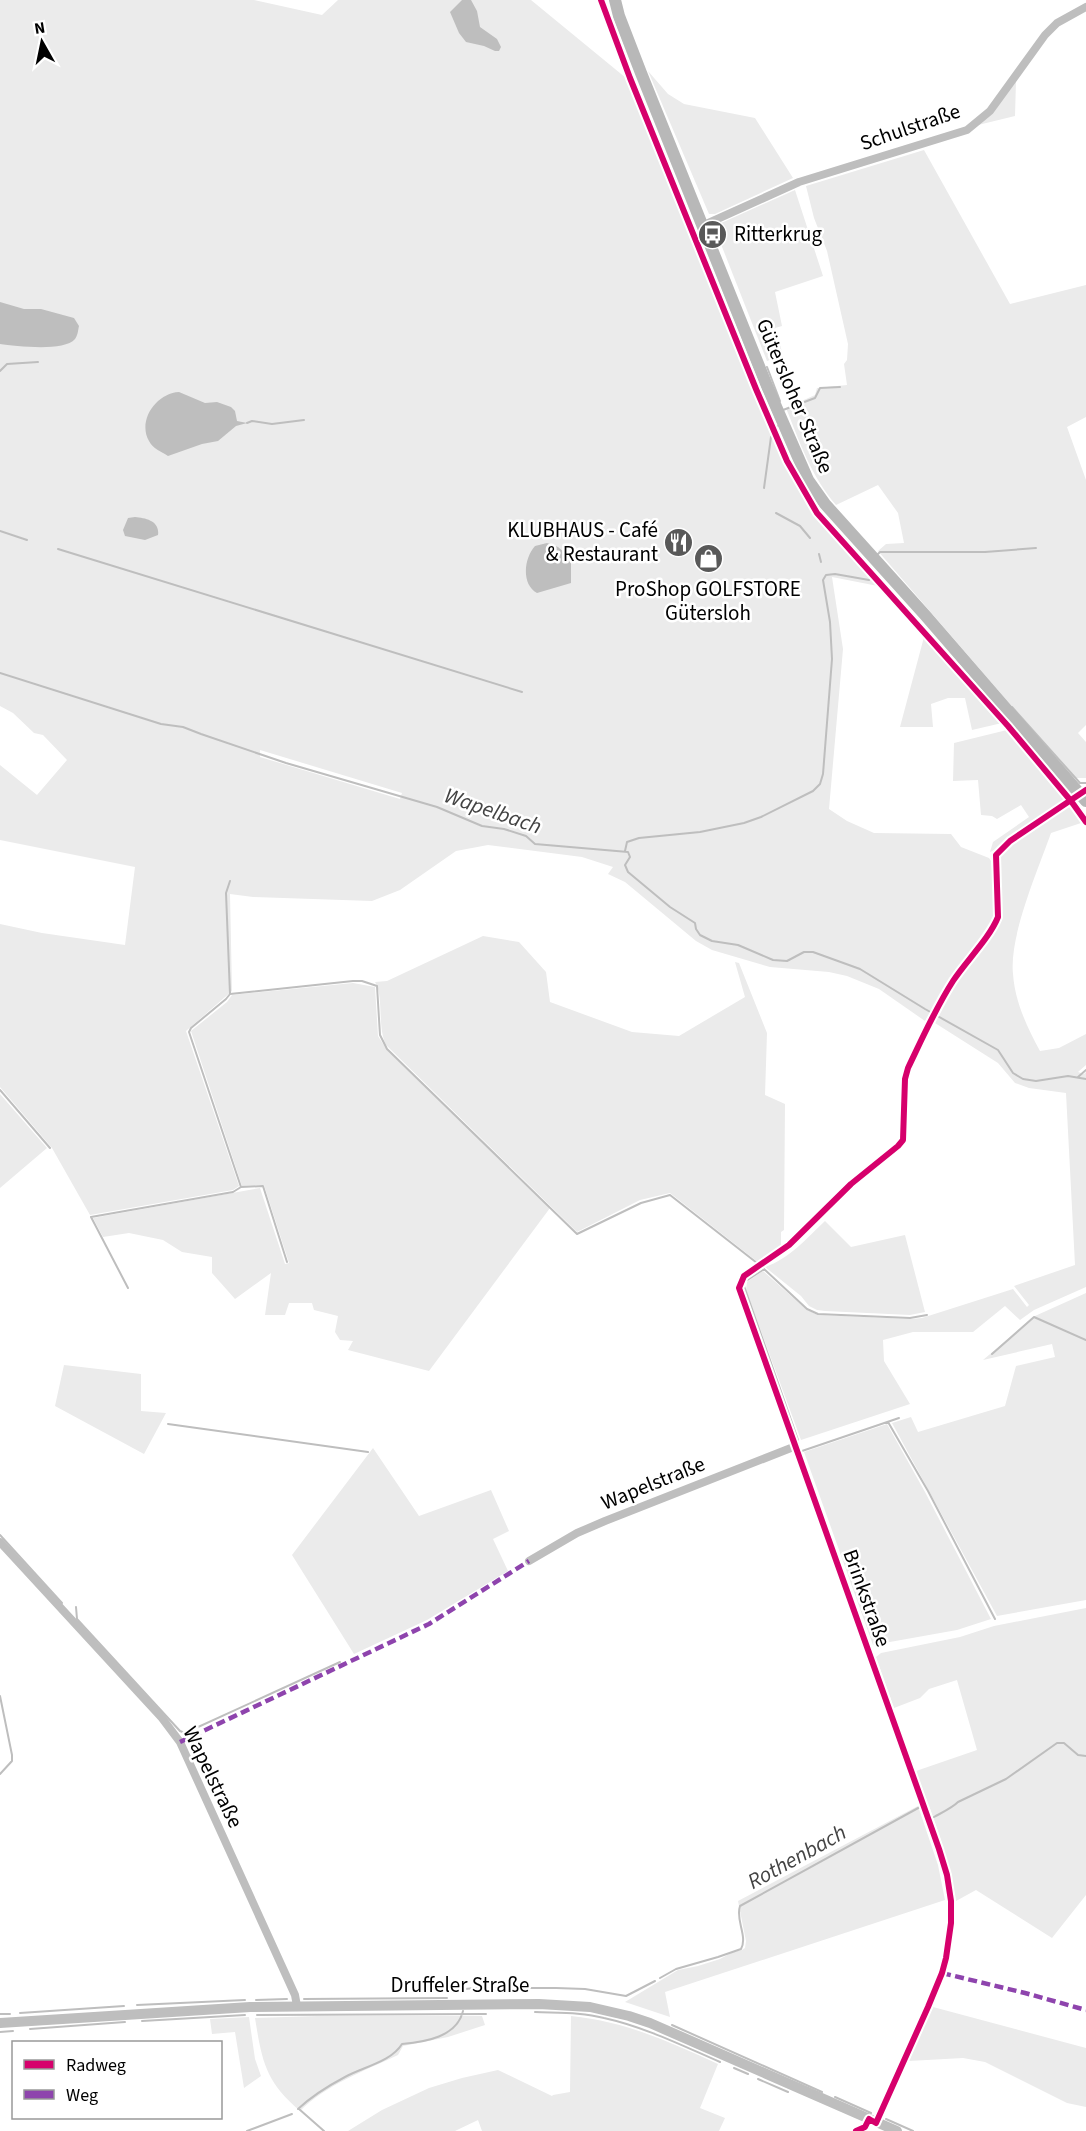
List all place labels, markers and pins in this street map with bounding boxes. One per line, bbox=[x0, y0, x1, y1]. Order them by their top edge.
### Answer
bus stop icon: Ritterkrug bbox=[697, 218, 729, 250]
place label: Ritterkrug bbox=[734, 219, 822, 249]
place label: KLUBHAUS - Café & Restaurant bbox=[507, 515, 658, 569]
restaurant icon: KLUBHAUS - Café & Restaurant bbox=[663, 526, 695, 558]
shop icon: ProShop GOLFSTORE Gütersloh bbox=[692, 542, 724, 574]
place label: ProShop GOLFSTORE Gütersloh bbox=[615, 574, 801, 628]

